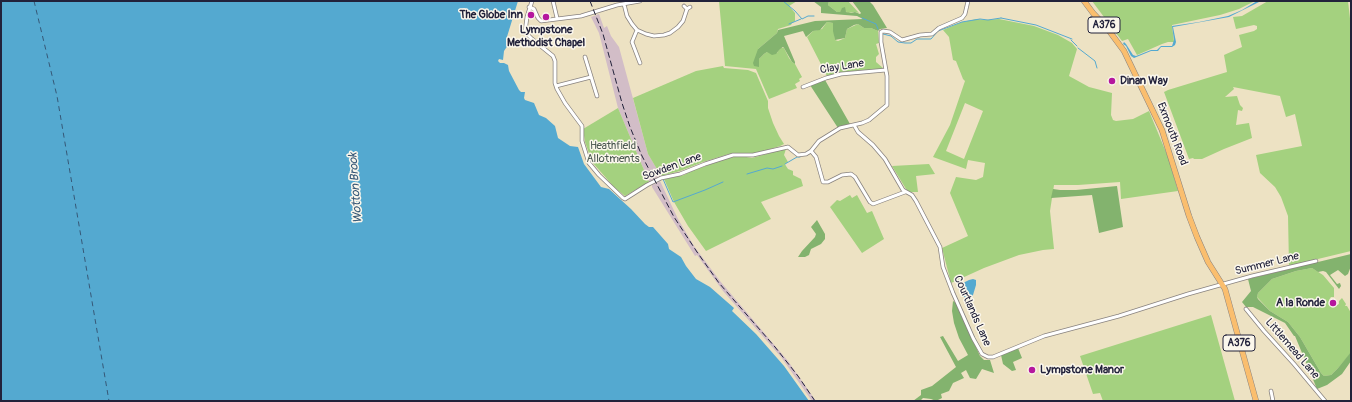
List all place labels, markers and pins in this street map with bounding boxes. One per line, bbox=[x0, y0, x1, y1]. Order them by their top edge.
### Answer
place label: The Globe Inn bbox=[459, 8, 523, 22]
marker: The Globe Inn bbox=[526, 10, 536, 20]
marker: Lympstone Methodist Chapel bbox=[541, 12, 551, 22]
place label: Lympstone Methodist Chapel bbox=[507, 23, 585, 49]
place label: Dinan Way bbox=[1120, 74, 1168, 88]
marker: Dinan Way bbox=[1107, 76, 1117, 86]
place label: A la Ronde bbox=[1276, 296, 1325, 310]
marker: A la Ronde bbox=[1328, 298, 1338, 308]
place label: Lympstone Manor bbox=[1040, 363, 1124, 377]
marker: Lympstone Manor bbox=[1027, 365, 1037, 375]

